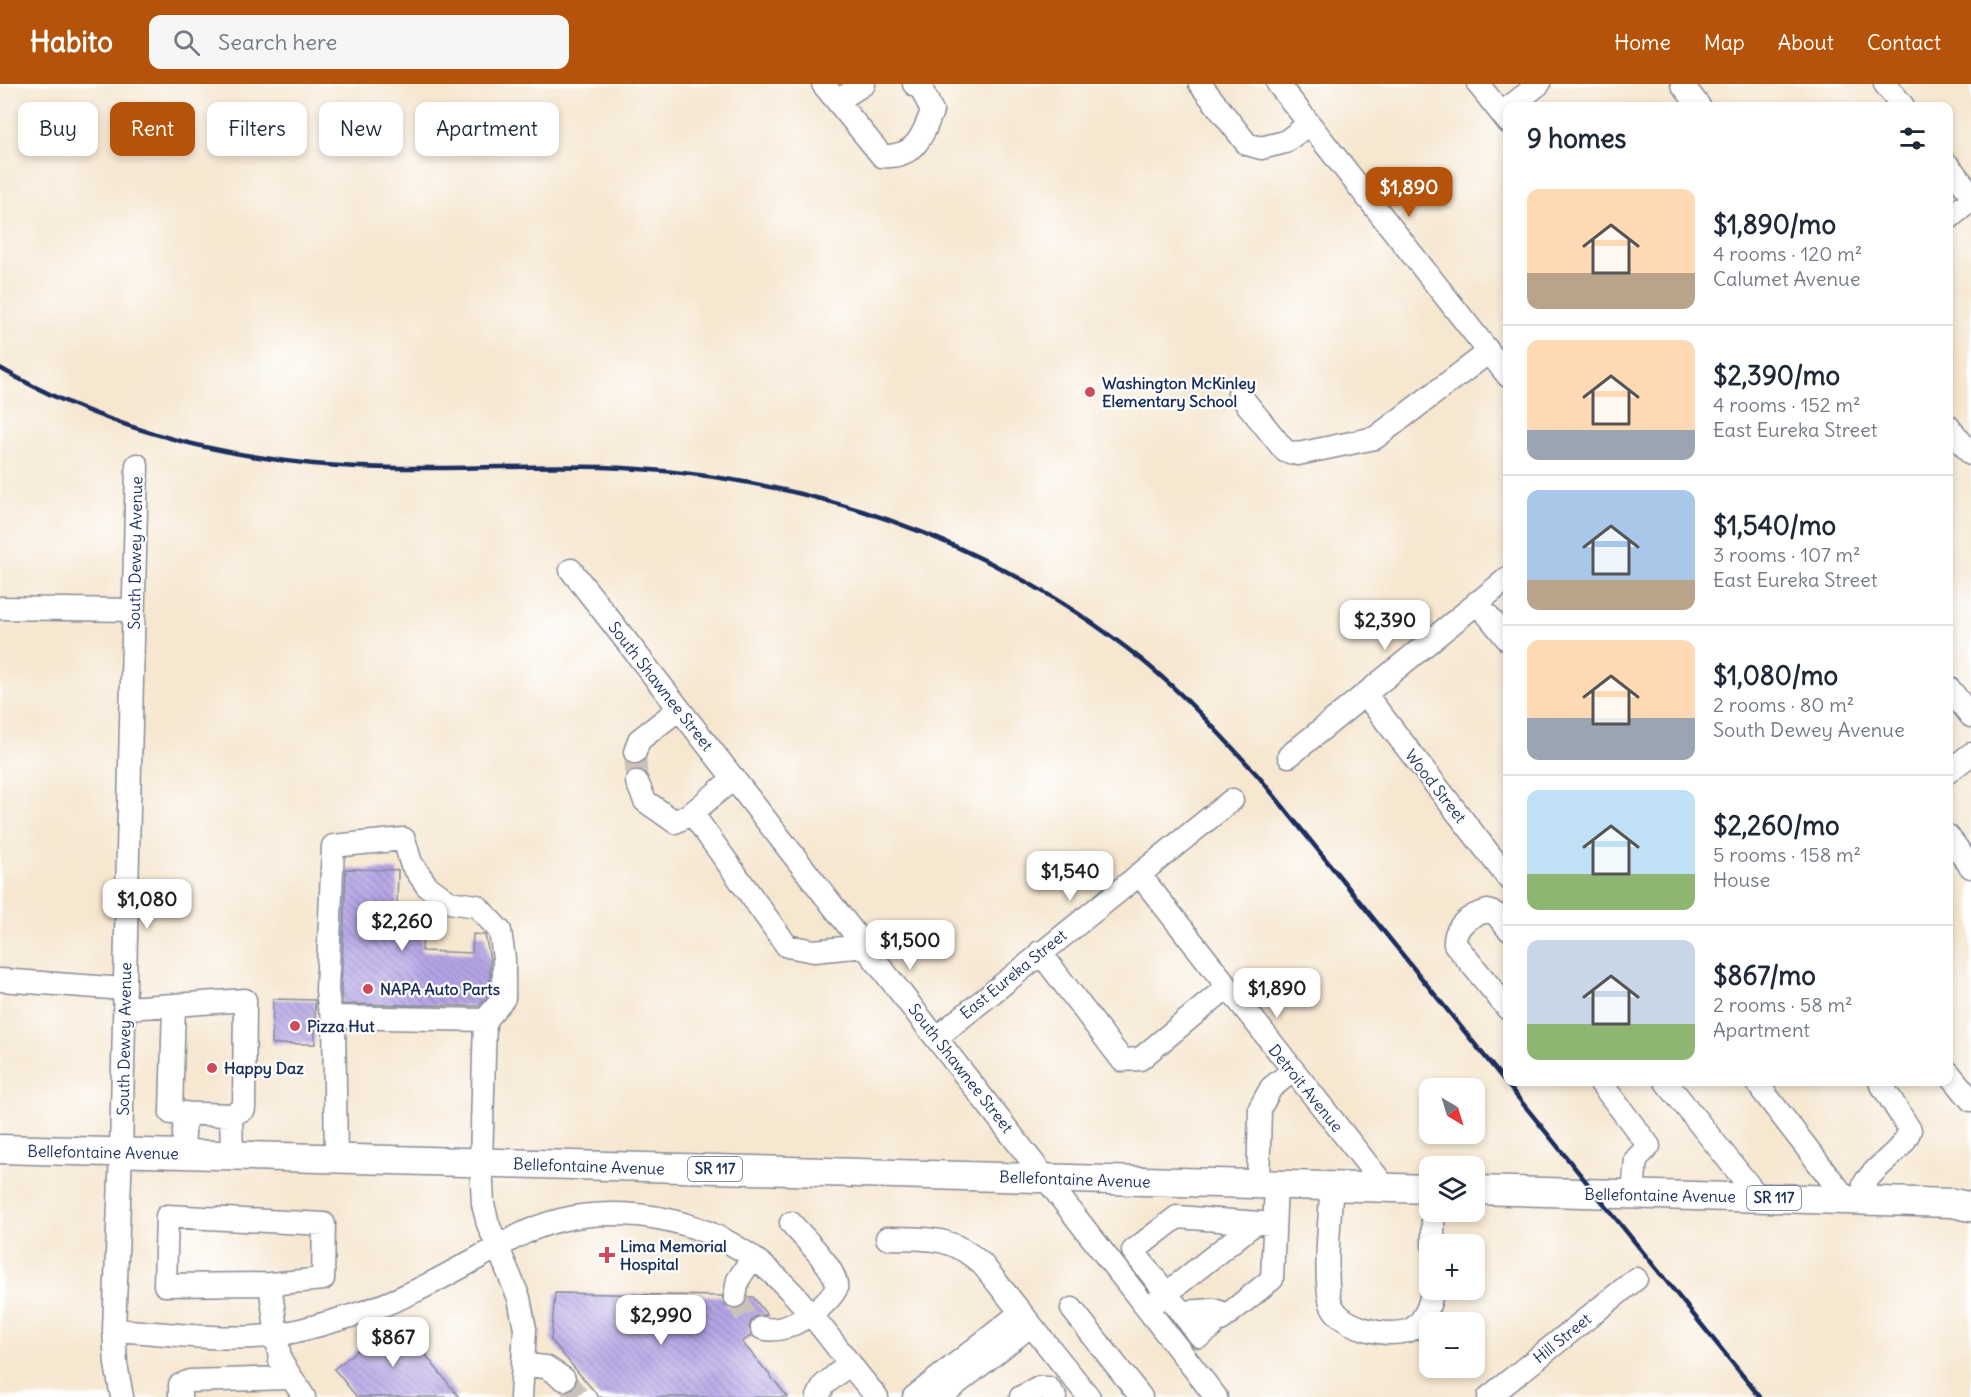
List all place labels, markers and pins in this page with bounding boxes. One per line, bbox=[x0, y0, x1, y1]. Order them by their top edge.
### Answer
pin: $1,890 bbox=[1360, 167, 1458, 218]
place label: Washington McKinley Elementary School bbox=[1102, 373, 1256, 412]
marker: Washington McKinley Elementary School bbox=[1083, 385, 1097, 399]
pin: $2,390 bbox=[1336, 600, 1434, 651]
pin: $1,540 bbox=[1021, 851, 1119, 902]
pin: $1,080 bbox=[98, 879, 196, 930]
pin: $2,260 bbox=[353, 901, 451, 952]
pin: $1,500 bbox=[861, 920, 959, 971]
pin: $1,890 bbox=[1228, 968, 1326, 1019]
place label: NAPA Auto Parts bbox=[380, 979, 500, 999]
marker: NAPA Auto Parts bbox=[361, 982, 375, 996]
place label: Pizza Hut bbox=[307, 1016, 375, 1036]
marker: Pizza Hut bbox=[288, 1019, 302, 1033]
place label: Happy Daz bbox=[224, 1058, 304, 1079]
marker: Happy Daz bbox=[205, 1061, 219, 1075]
place label: Lima Memorial Hospital bbox=[620, 1236, 727, 1275]
marker: Lima Memorial Hospital bbox=[598, 1246, 616, 1264]
pin: $2,990 bbox=[612, 1295, 710, 1346]
pin: $867 bbox=[357, 1317, 429, 1368]

